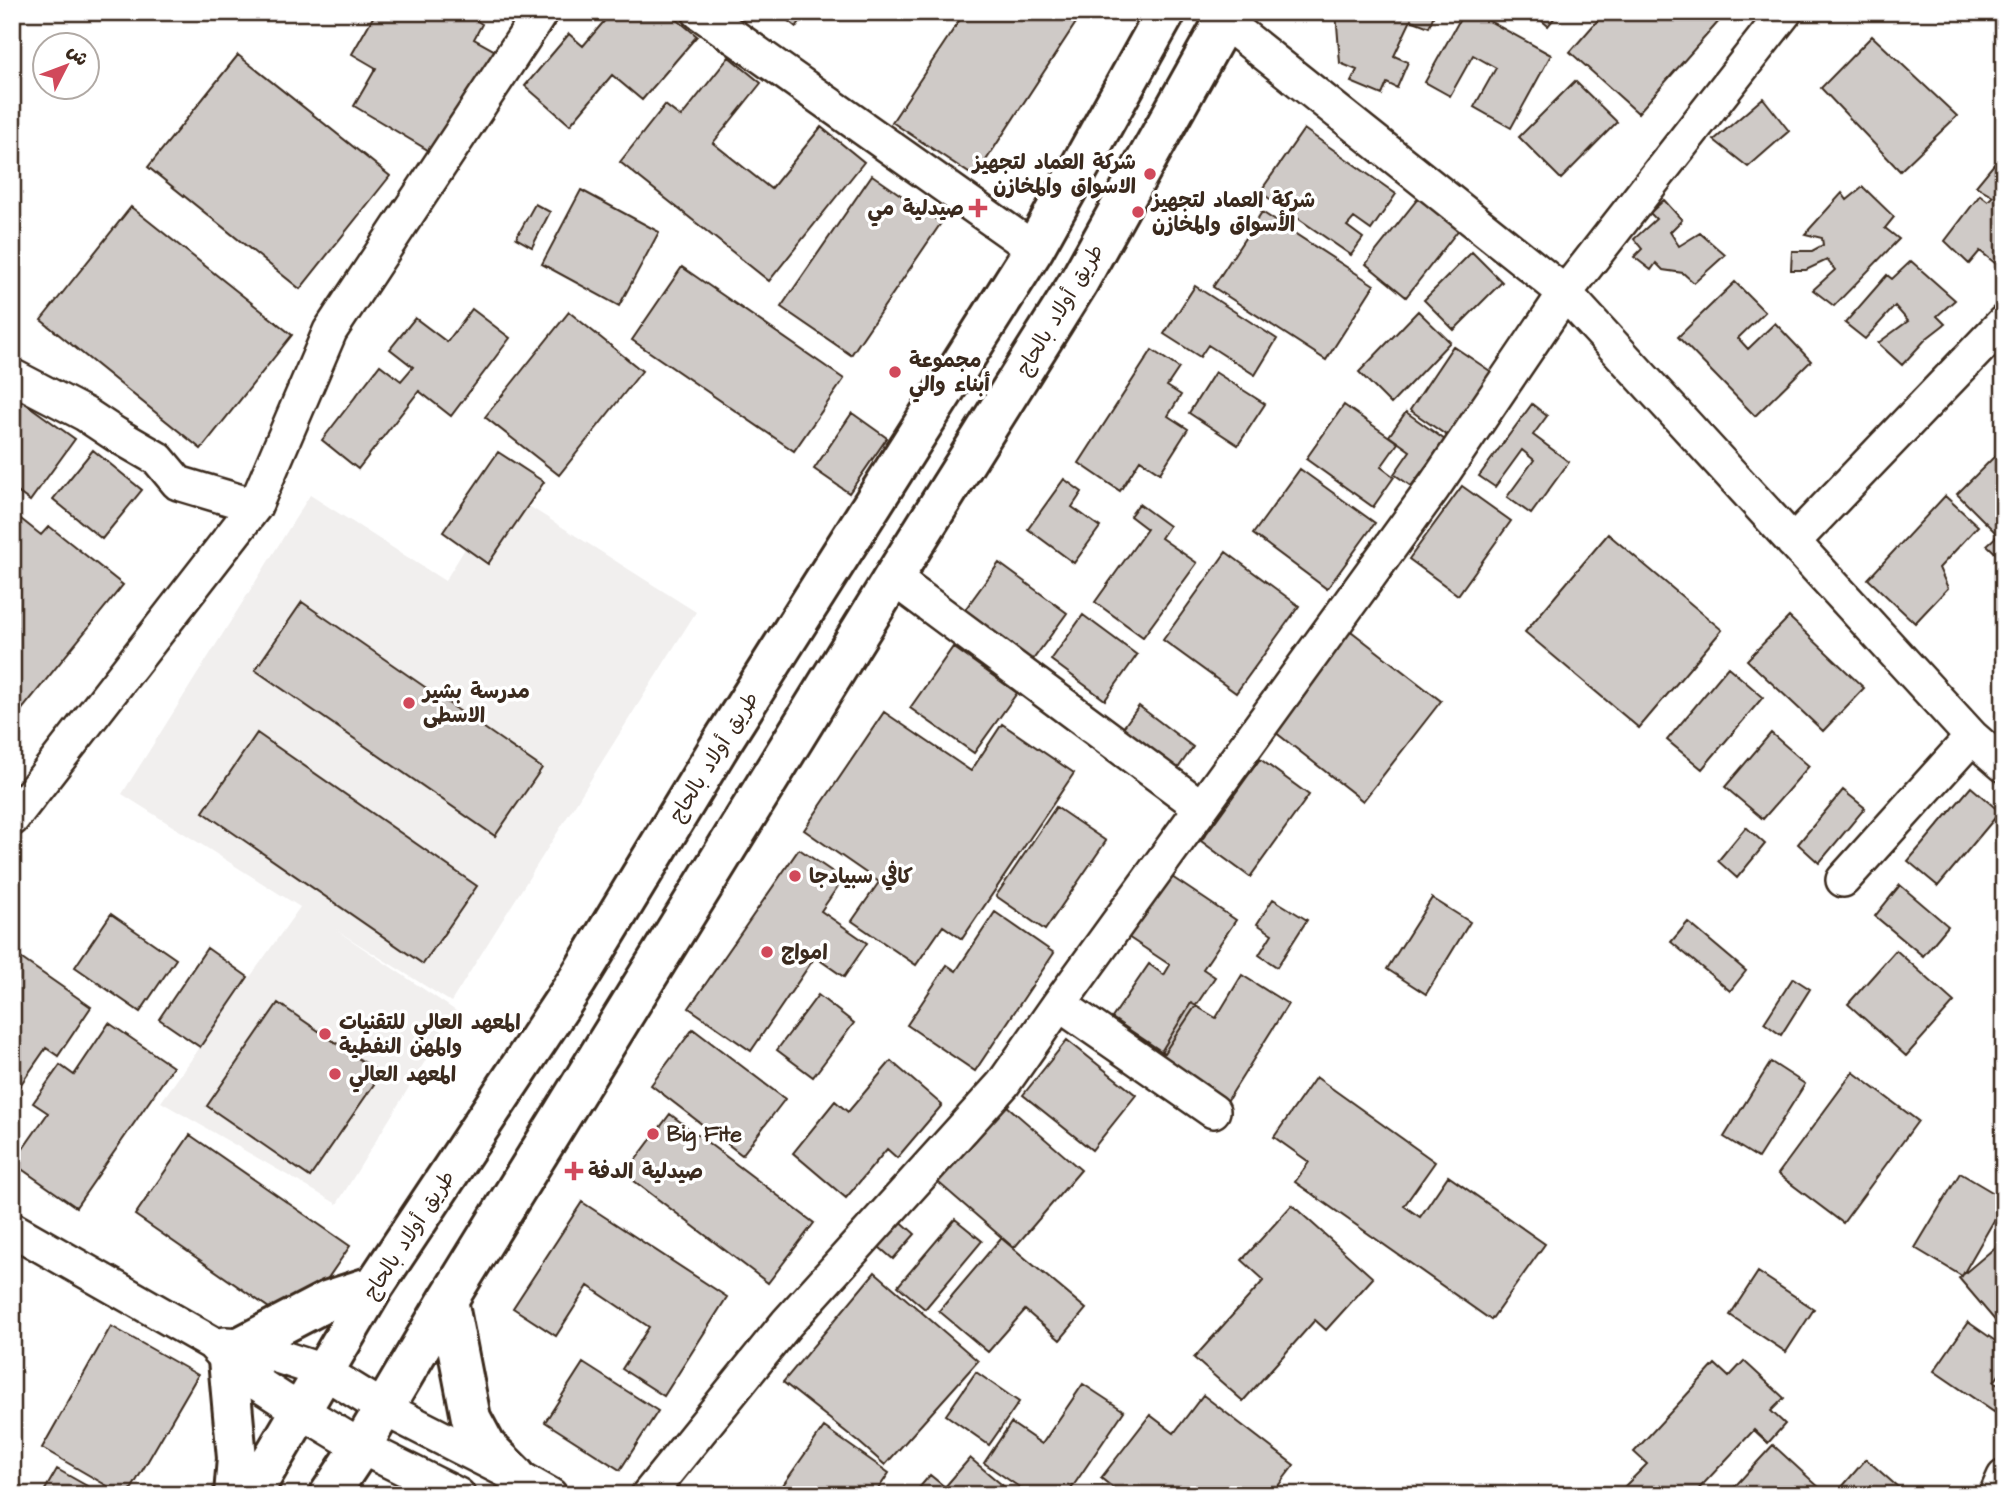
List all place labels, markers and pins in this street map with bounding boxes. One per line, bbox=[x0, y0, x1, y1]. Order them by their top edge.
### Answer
place label: شركة العماد لتجهيز الاسواق والمخازن bbox=[971, 148, 1136, 201]
marker: شركة العماد لتجهيز الاسواق والمخازن bbox=[1142, 166, 1158, 182]
place label: شركة العماد لتجهيز الأسواق والمخازن bbox=[1150, 186, 1315, 239]
place label: صيدلية مي bbox=[867, 194, 964, 227]
marker: صيدلية مي bbox=[970, 200, 986, 216]
marker: شركة العماد لتجهيز الأسواق والمخازن bbox=[1130, 204, 1146, 220]
place label: مجموعة أبناء والي bbox=[909, 346, 990, 403]
marker: مجموعة أبناء والي bbox=[887, 364, 903, 380]
place label: مدرسة بشير الاسطى bbox=[421, 677, 530, 730]
marker: مدرسة بشير الاسطى bbox=[401, 695, 417, 711]
place label: كافي سبيادجا bbox=[809, 860, 913, 891]
marker: كافي سبيادجا bbox=[787, 868, 803, 884]
place label: امواج bbox=[781, 938, 828, 967]
marker: امواج bbox=[759, 944, 775, 960]
place label: المعهد العالي للتقنيات والمهن النفطية bbox=[339, 1008, 521, 1061]
marker: المعهد العالي للتقنيات والمهن النفطية bbox=[317, 1026, 333, 1042]
place label: المعهد العالي bbox=[349, 1060, 456, 1093]
marker: المعهد العالي bbox=[327, 1066, 343, 1082]
place label: Big Fite bbox=[667, 1120, 743, 1151]
marker: Big Fite bbox=[645, 1126, 661, 1142]
place label: صيدلية الدفة bbox=[588, 1157, 703, 1186]
marker: صيدلية الدفة bbox=[566, 1163, 582, 1179]

